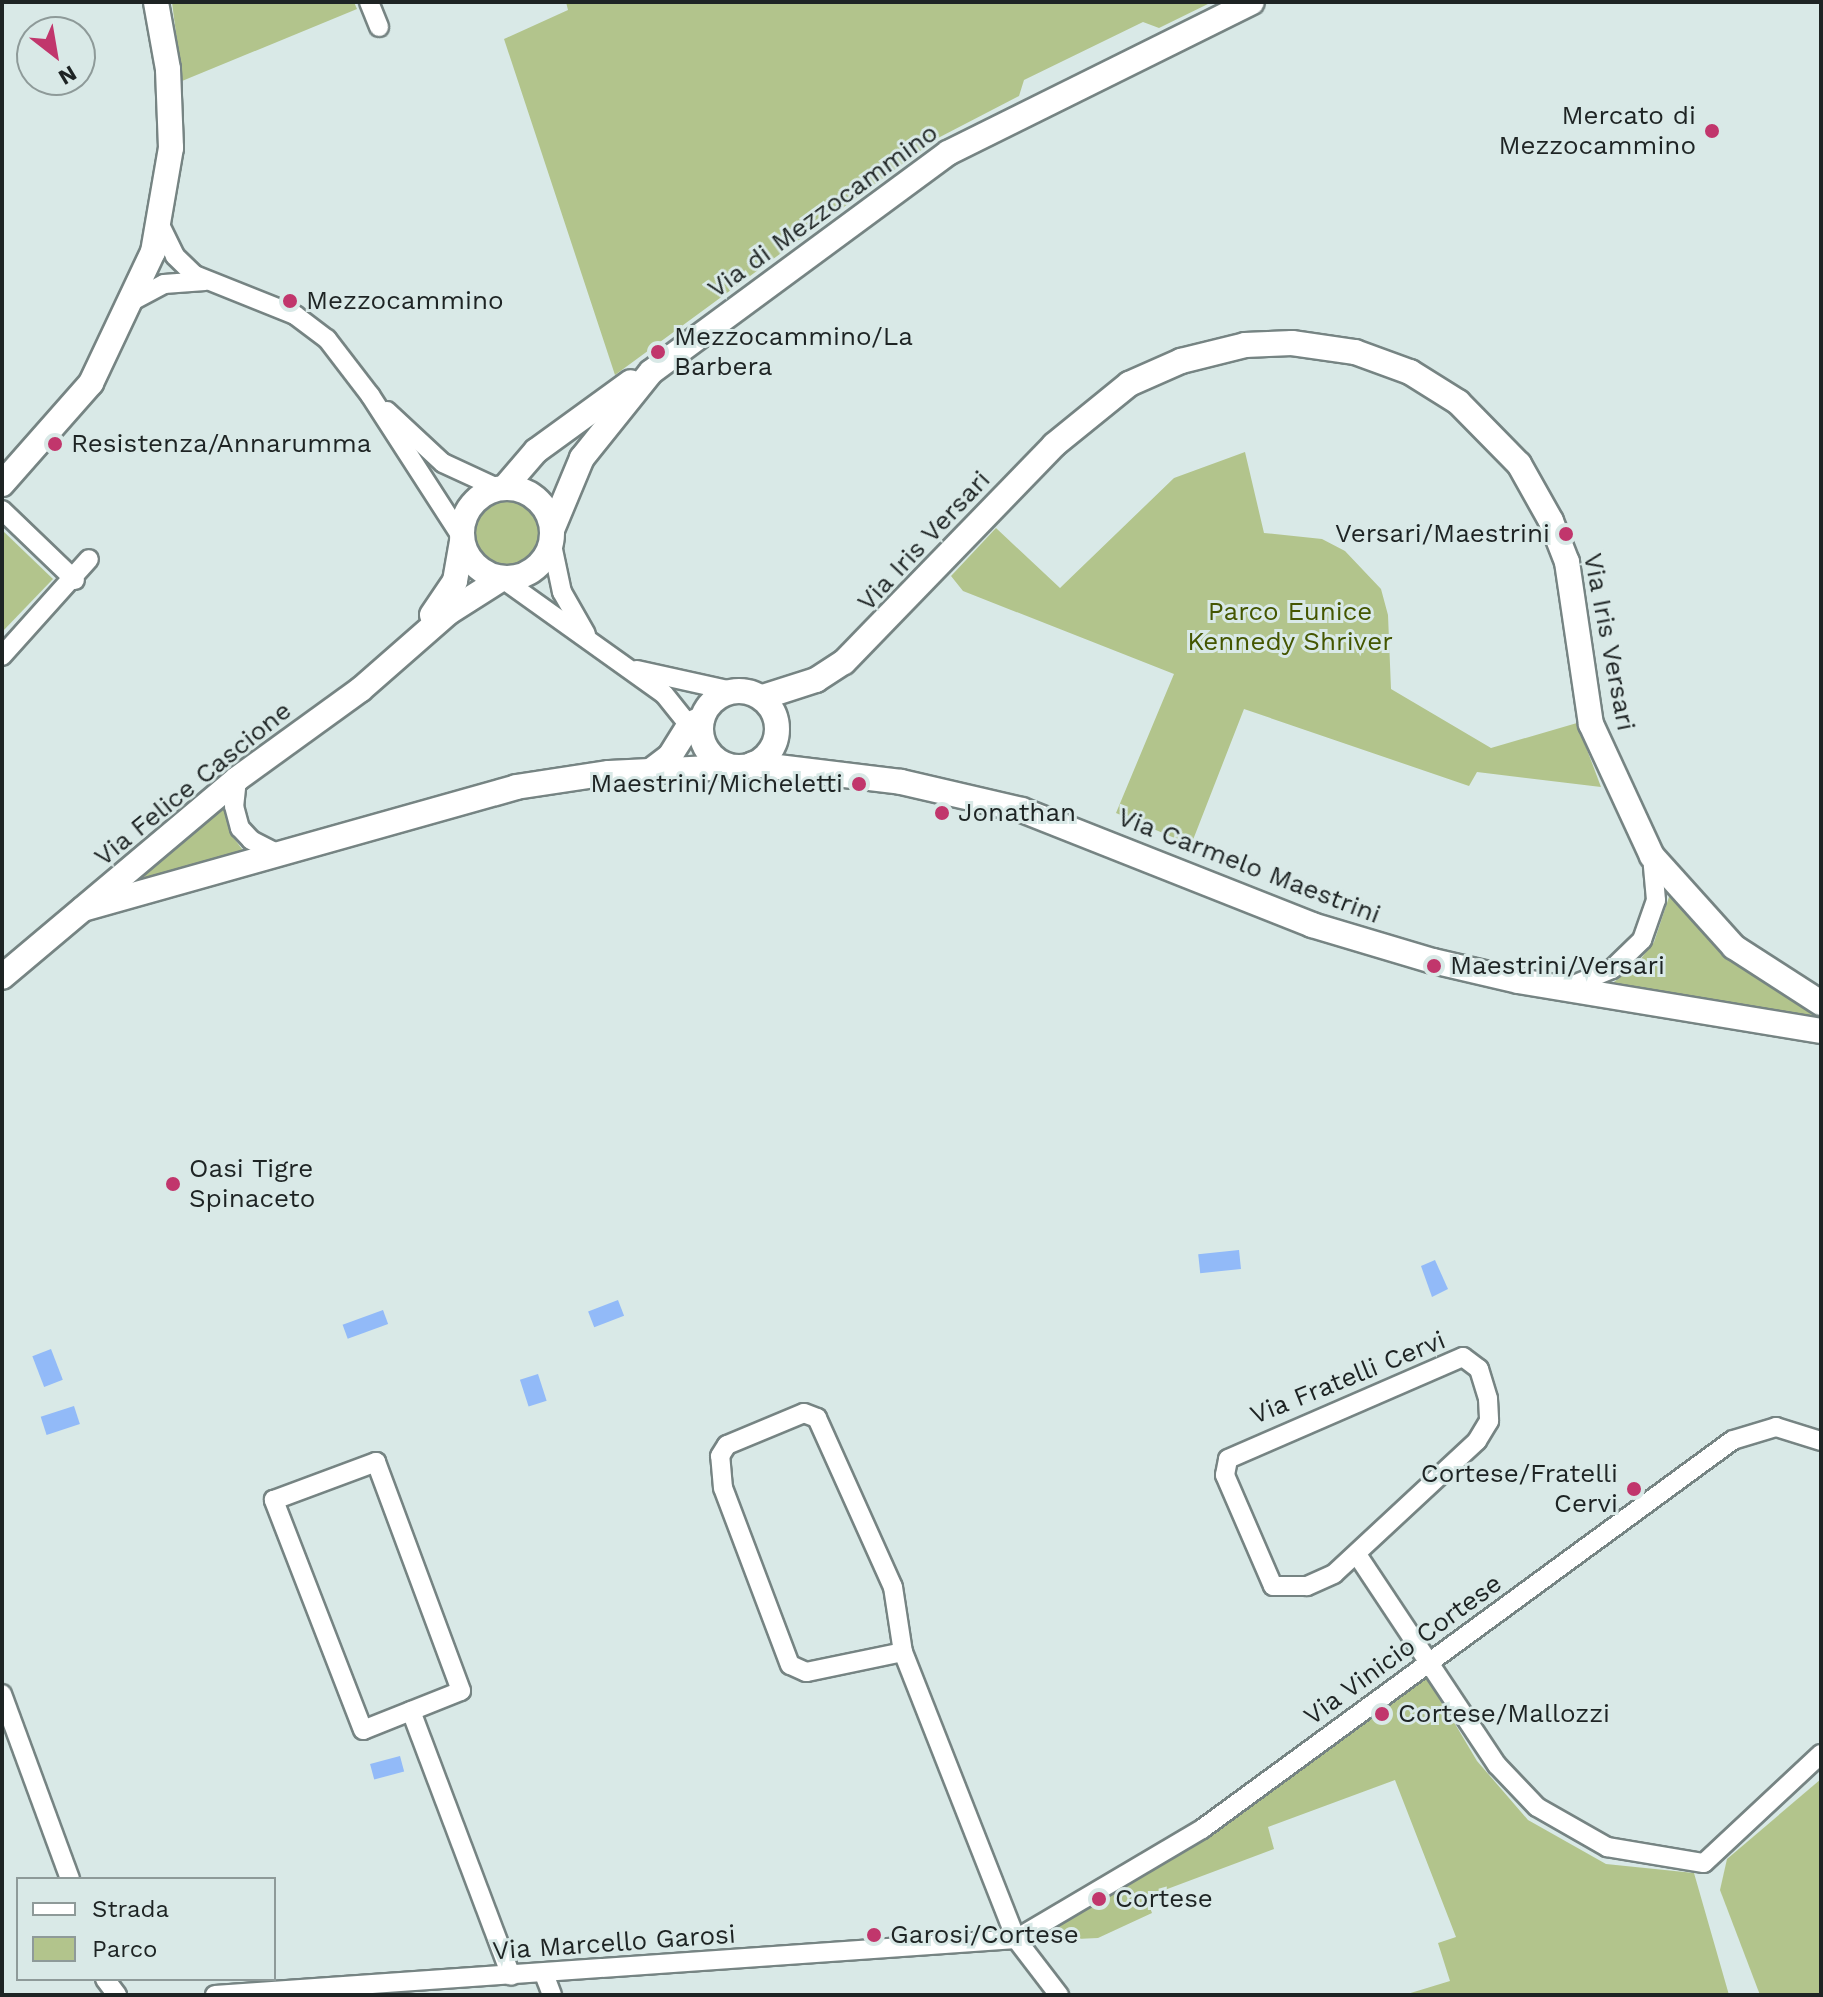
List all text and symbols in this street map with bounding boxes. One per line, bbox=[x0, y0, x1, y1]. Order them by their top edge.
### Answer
north arrow bbox=[16, 16, 96, 96]
text: N bbox=[54, 60, 81, 90]
place label: Mercato di Mezzocammino bbox=[1498, 100, 1696, 162]
street label: Via di Mezzocammino bbox=[702, 117, 944, 305]
marker: Mercato di Mezzocammino bbox=[1703, 122, 1721, 140]
place label: Mezzocammino bbox=[306, 285, 504, 317]
marker: Mezzocammino bbox=[281, 292, 299, 310]
place label: Mezzocammino/La Barbera bbox=[674, 321, 913, 382]
marker: Mezzocammino/La Barbera bbox=[649, 343, 667, 361]
place label: Resistenza/Annarumma bbox=[71, 428, 372, 460]
marker: Resistenza/Annarumma bbox=[46, 435, 64, 453]
street label: Via Iris Versari bbox=[851, 464, 997, 618]
place label: Versari/Maestrini bbox=[1335, 518, 1550, 550]
marker: Versari/Maestrini bbox=[1557, 525, 1575, 543]
street label: Via Iris Versari bbox=[1576, 550, 1642, 734]
park label: Parco Eunice Kennedy Shriver bbox=[1187, 596, 1393, 658]
street label: Via Felice Cascione bbox=[88, 695, 298, 873]
place label: Maestrini/Micheletti bbox=[590, 768, 843, 800]
marker: Maestrini/Micheletti bbox=[850, 775, 868, 793]
place label: Jonathan bbox=[958, 797, 1076, 829]
street label: Via Carmelo Maestrini bbox=[1113, 801, 1385, 931]
marker: Jonathan bbox=[933, 804, 951, 822]
place label: Maestrini/Versari bbox=[1450, 950, 1665, 982]
marker: Maestrini/Versari bbox=[1425, 957, 1443, 975]
place label: Oasi Tigre Spinaceto bbox=[189, 1153, 315, 1214]
marker: Oasi Tigre Spinaceto bbox=[164, 1175, 182, 1193]
street label: Via Fratelli Cervi bbox=[1246, 1325, 1450, 1431]
place label: Cortese/Fratelli Cervi bbox=[1421, 1458, 1618, 1520]
marker: Cortese/Fratelli Cervi bbox=[1625, 1480, 1643, 1498]
street label: Via Vinicio Cortese bbox=[1298, 1567, 1508, 1733]
place label: Cortese/Mallozzi bbox=[1398, 1698, 1610, 1730]
marker: Cortese/Mallozzi bbox=[1373, 1705, 1391, 1723]
legend bbox=[16, 1877, 276, 1981]
place label: Cortese bbox=[1115, 1883, 1213, 1915]
marker: Cortese bbox=[1090, 1890, 1108, 1908]
text: Strada bbox=[92, 1895, 169, 1923]
street label: Via Marcello Garosi bbox=[491, 1919, 737, 1967]
place label: Garosi/Cortese bbox=[890, 1919, 1079, 1951]
marker: Garosi/Cortese bbox=[865, 1926, 883, 1944]
text: Parco bbox=[92, 1935, 157, 1963]

